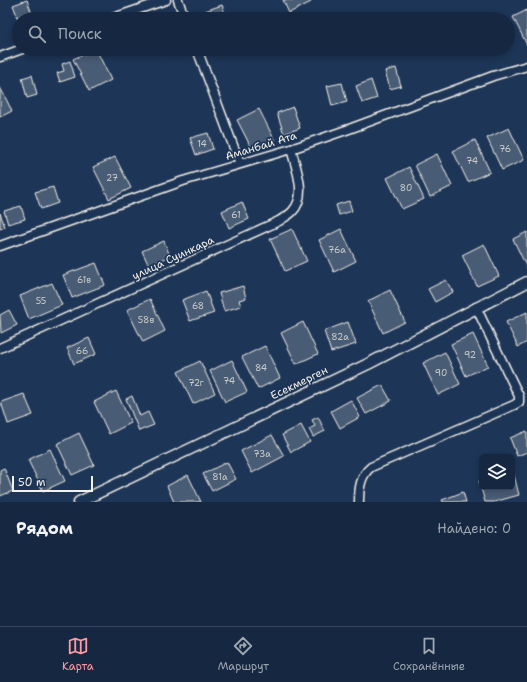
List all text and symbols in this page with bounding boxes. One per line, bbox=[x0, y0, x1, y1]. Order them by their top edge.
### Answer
search box bbox=[12, 12, 515, 56]
icon: search bbox=[26, 23, 48, 45]
text: Поиск bbox=[58, 24, 102, 44]
street label: Аманбай Ата bbox=[223, 128, 299, 164]
house number: 14 bbox=[197, 138, 207, 150]
house number: 76 bbox=[499, 143, 511, 155]
house number: 74 bbox=[466, 155, 478, 167]
house number: 27 bbox=[106, 172, 118, 184]
house number: 80 bbox=[400, 182, 412, 194]
house number: 61 bbox=[231, 209, 241, 221]
street label: улица Суинкара bbox=[130, 232, 217, 284]
house number: 76а bbox=[328, 244, 346, 256]
house number: 61в bbox=[77, 274, 91, 286]
house number: 55 bbox=[36, 295, 46, 307]
house number: 68 bbox=[192, 300, 204, 312]
house number: 58в bbox=[138, 314, 154, 326]
house number: 82а bbox=[331, 331, 349, 343]
house number: 66 bbox=[76, 345, 88, 357]
house number: 92 bbox=[464, 349, 476, 361]
house number: 84 bbox=[255, 362, 267, 374]
street label: Eсекмерген bbox=[268, 363, 330, 403]
house number: 90 bbox=[435, 367, 447, 379]
house number: 74 bbox=[223, 375, 235, 387]
house number: 72г bbox=[188, 377, 204, 389]
house number: 73а bbox=[253, 448, 271, 460]
map controls bbox=[479, 454, 515, 490]
button: layers bbox=[479, 454, 515, 490]
house number: 81а bbox=[212, 471, 228, 483]
scale bar bbox=[12, 474, 93, 493]
text: 50 m bbox=[18, 475, 46, 490]
text: Рядом bbox=[16, 517, 73, 539]
text: Найдено: 0 bbox=[437, 520, 511, 537]
tab: Карта bbox=[62, 635, 94, 674]
tab: Маршрут bbox=[218, 635, 269, 674]
tab: Сохранённые bbox=[393, 635, 465, 674]

